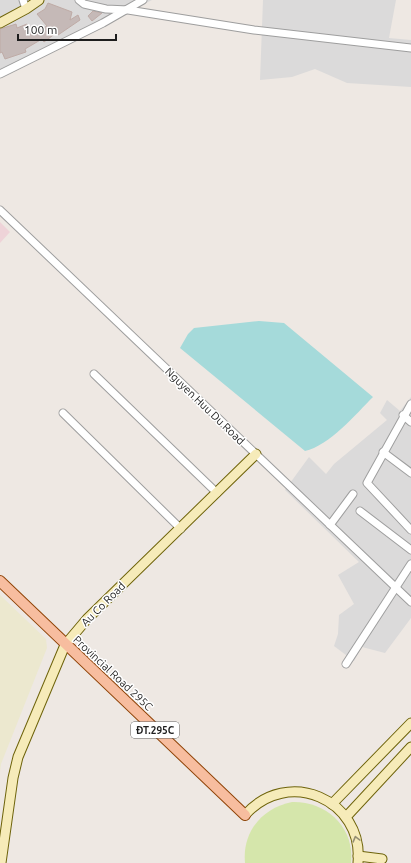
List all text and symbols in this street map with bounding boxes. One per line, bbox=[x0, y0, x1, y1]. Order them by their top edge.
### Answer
scale bar bbox=[18, 16, 116, 42]
text: 100 m bbox=[24, 23, 57, 36]
street label: Nguyen Huu Du Road bbox=[163, 365, 247, 447]
street label: Au Co Road bbox=[79, 580, 127, 628]
street label: Provincial Road 295C bbox=[71, 633, 155, 713]
road number: ĐT.295C bbox=[131, 722, 179, 738]
one-way arrow bbox=[352, 836, 361, 843]

